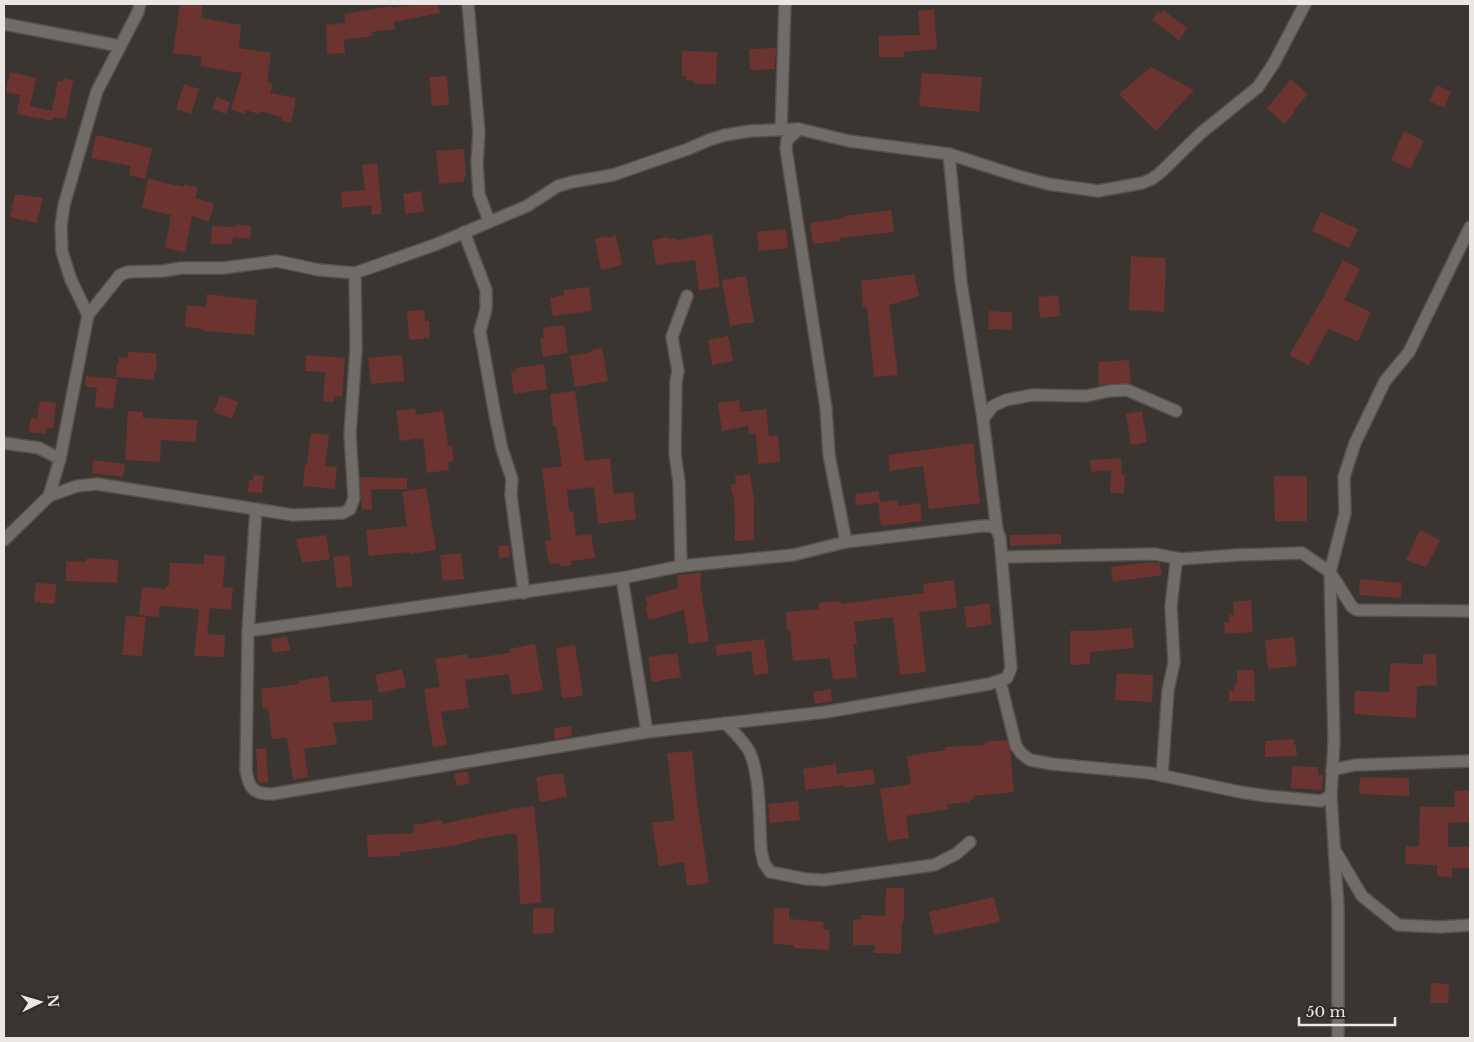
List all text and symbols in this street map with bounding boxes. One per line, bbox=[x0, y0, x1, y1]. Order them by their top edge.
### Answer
north arrow bbox=[15, 977, 65, 1027]
text: N bbox=[43, 994, 62, 1008]
scale bar bbox=[1299, 994, 1395, 1026]
text: 50 m bbox=[1306, 1002, 1346, 1021]

